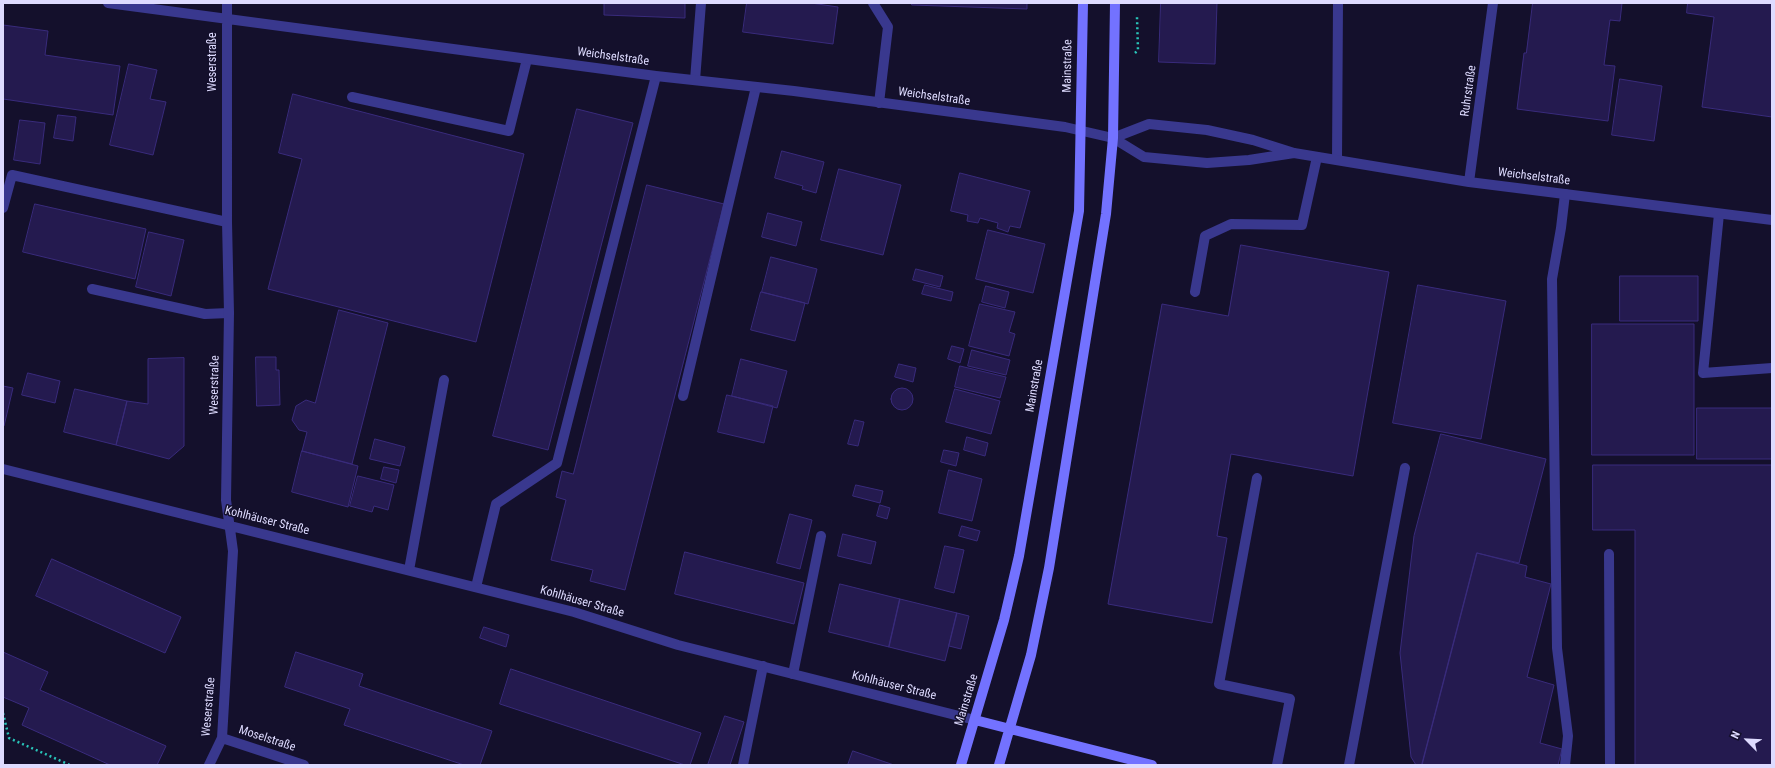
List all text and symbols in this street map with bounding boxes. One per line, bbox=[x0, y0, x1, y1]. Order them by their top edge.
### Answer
street label: Weserstraße bbox=[206, 32, 220, 92]
street label: Mainstraße bbox=[1060, 39, 1076, 93]
street label: Weichselstraße bbox=[576, 45, 650, 69]
street label: Ruhrstraße bbox=[1458, 64, 1480, 118]
street label: Weichselstraße bbox=[897, 85, 971, 109]
street label: Weichselstraße bbox=[1497, 165, 1571, 189]
street label: Weserstraße bbox=[207, 355, 223, 415]
street label: Mainstraße bbox=[1023, 358, 1047, 414]
street label: Kohlhäuser Straße bbox=[223, 504, 311, 538]
street label: Kohlhäuser Straße bbox=[538, 583, 626, 621]
street label: Kohlhäuser Straße bbox=[850, 669, 938, 703]
street label: Mainstraße bbox=[952, 672, 982, 728]
street label: Weserstraße bbox=[199, 677, 219, 737]
north arrow bbox=[1727, 720, 1767, 760]
street label: Moselstraße bbox=[237, 723, 297, 755]
text: N bbox=[1728, 729, 1743, 741]

